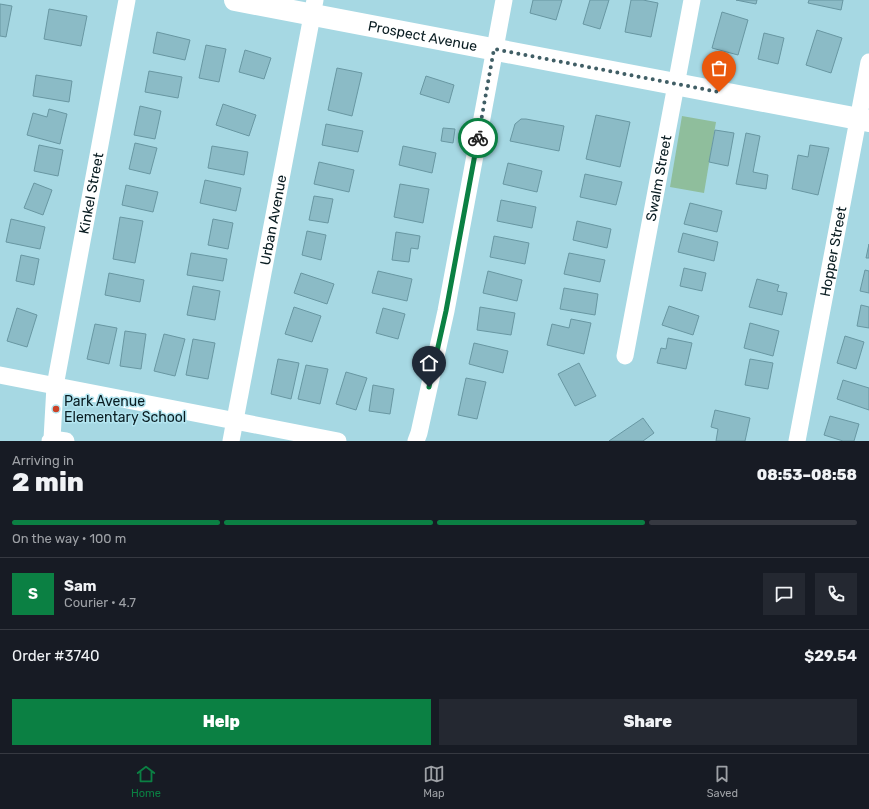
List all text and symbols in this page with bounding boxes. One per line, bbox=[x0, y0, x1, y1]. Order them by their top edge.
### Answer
street label: Prospect Avenue bbox=[366, 18, 479, 55]
pin bbox=[702, 51, 736, 92]
icon: bag bbox=[708, 57, 730, 79]
courier bbox=[458, 118, 498, 158]
icon: bike bbox=[467, 127, 489, 149]
street label: Swalm Street bbox=[643, 133, 675, 223]
street label: Kinkel Street bbox=[76, 151, 107, 235]
street label: Urban Avenue bbox=[257, 173, 291, 267]
street label: Hopper Street bbox=[817, 204, 851, 298]
pin bbox=[412, 346, 446, 387]
icon: home bbox=[418, 352, 440, 374]
place label: Park Avenue Elementary School bbox=[64, 393, 186, 426]
marker: Park Avenue Elementary School bbox=[51, 404, 61, 414]
text: Arriving in bbox=[12, 453, 74, 468]
text: 08:53–08:58 bbox=[757, 466, 857, 484]
text: 2 min bbox=[12, 467, 84, 498]
text: On the way · 100 m bbox=[12, 531, 126, 546]
button: chat bbox=[763, 573, 805, 615]
button: phone bbox=[815, 573, 857, 615]
text: Sam bbox=[64, 577, 97, 595]
text: S bbox=[28, 585, 38, 603]
text: Courier · 4.7 bbox=[64, 595, 136, 610]
text: Order #3740 bbox=[12, 647, 100, 665]
text: $29.54 bbox=[804, 647, 857, 665]
button: Help bbox=[12, 699, 431, 745]
button: Share bbox=[439, 699, 857, 745]
tab: Home bbox=[131, 763, 161, 800]
tab: Map bbox=[423, 763, 445, 800]
tab: Saved bbox=[707, 763, 738, 800]

